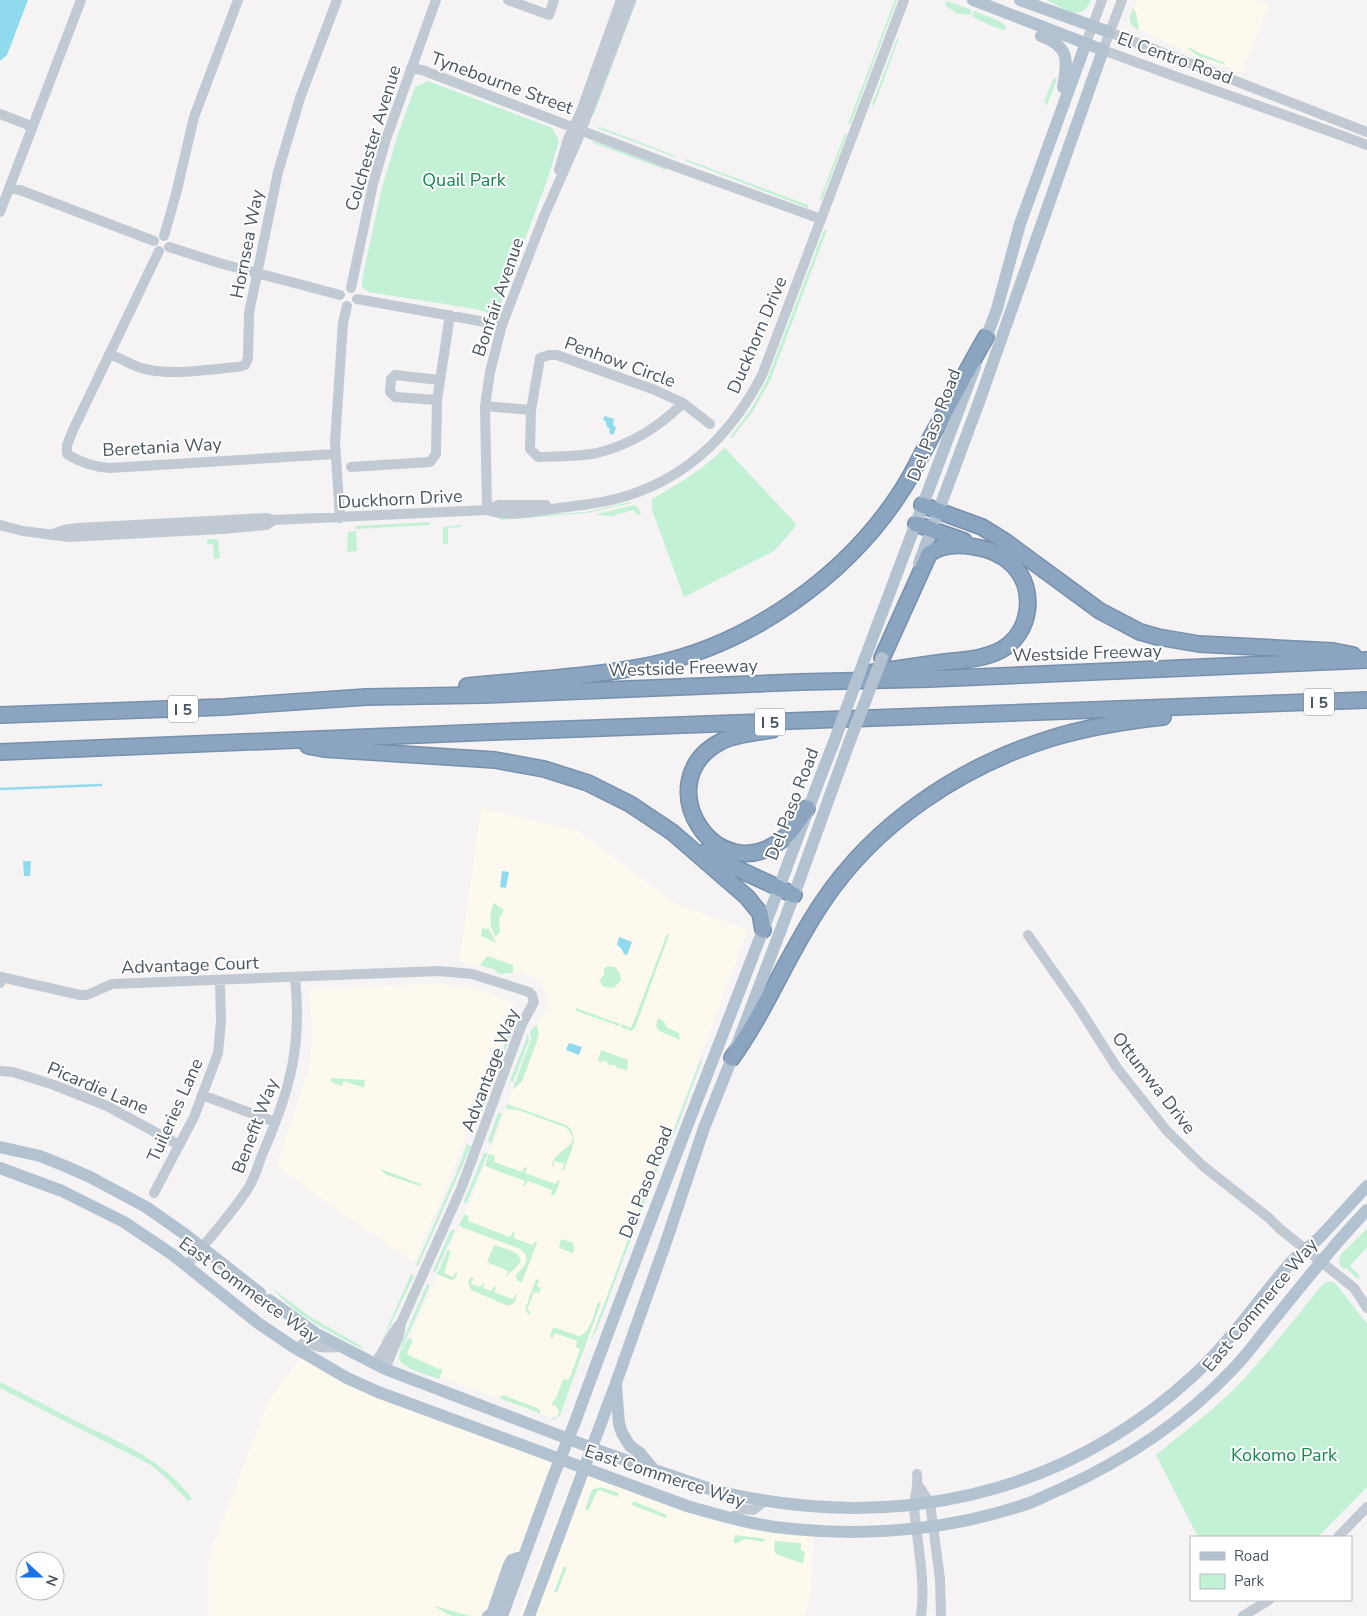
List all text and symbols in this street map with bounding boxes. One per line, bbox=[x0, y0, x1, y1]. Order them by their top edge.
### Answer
street label: El Centro Road bbox=[1114, 26, 1236, 90]
street label: Tynebourne Street bbox=[428, 46, 577, 120]
street label: Colchester Avenue bbox=[339, 62, 407, 214]
park label: Quail Park bbox=[422, 168, 507, 192]
street label: Hornsea Way bbox=[225, 187, 269, 300]
street label: Bonfair Avenue bbox=[466, 234, 530, 360]
street label: Duckhorn Drive bbox=[722, 273, 792, 397]
street label: Penhow Circle bbox=[561, 331, 679, 393]
street label: Del Paso Road bbox=[902, 365, 966, 485]
street label: Beretania Way bbox=[102, 432, 223, 462]
street label: Duckhorn Drive bbox=[337, 484, 463, 514]
street label: Westside Freeway bbox=[1012, 638, 1163, 668]
street label: Westside Freeway bbox=[608, 653, 759, 683]
road number: I 5 bbox=[1304, 689, 1334, 716]
road number: I 5 bbox=[168, 696, 198, 722]
road number: I 5 bbox=[755, 709, 785, 736]
street label: Del Paso Road bbox=[760, 744, 824, 864]
street label: Advantage Court bbox=[121, 951, 260, 979]
street label: Advantage Way bbox=[455, 1004, 525, 1135]
street label: Ottumwa Drive bbox=[1107, 1027, 1201, 1139]
street label: Tuileries Lane bbox=[141, 1054, 209, 1166]
street label: Picardie Lane bbox=[44, 1056, 152, 1120]
street label: Benefit Way bbox=[226, 1074, 284, 1177]
street label: Del Paso Road bbox=[614, 1122, 678, 1242]
street label: East Commerce Way bbox=[174, 1231, 324, 1349]
street label: East Commerce Way bbox=[1197, 1233, 1323, 1377]
street label: East Commerce Way bbox=[582, 1439, 749, 1514]
park label: Kokomo Park bbox=[1231, 1443, 1338, 1467]
legend bbox=[1190, 1536, 1352, 1601]
text: Road bbox=[1234, 1546, 1269, 1566]
north arrow bbox=[15, 1551, 65, 1601]
text: Park bbox=[1234, 1571, 1264, 1591]
text: N bbox=[41, 1572, 62, 1589]

